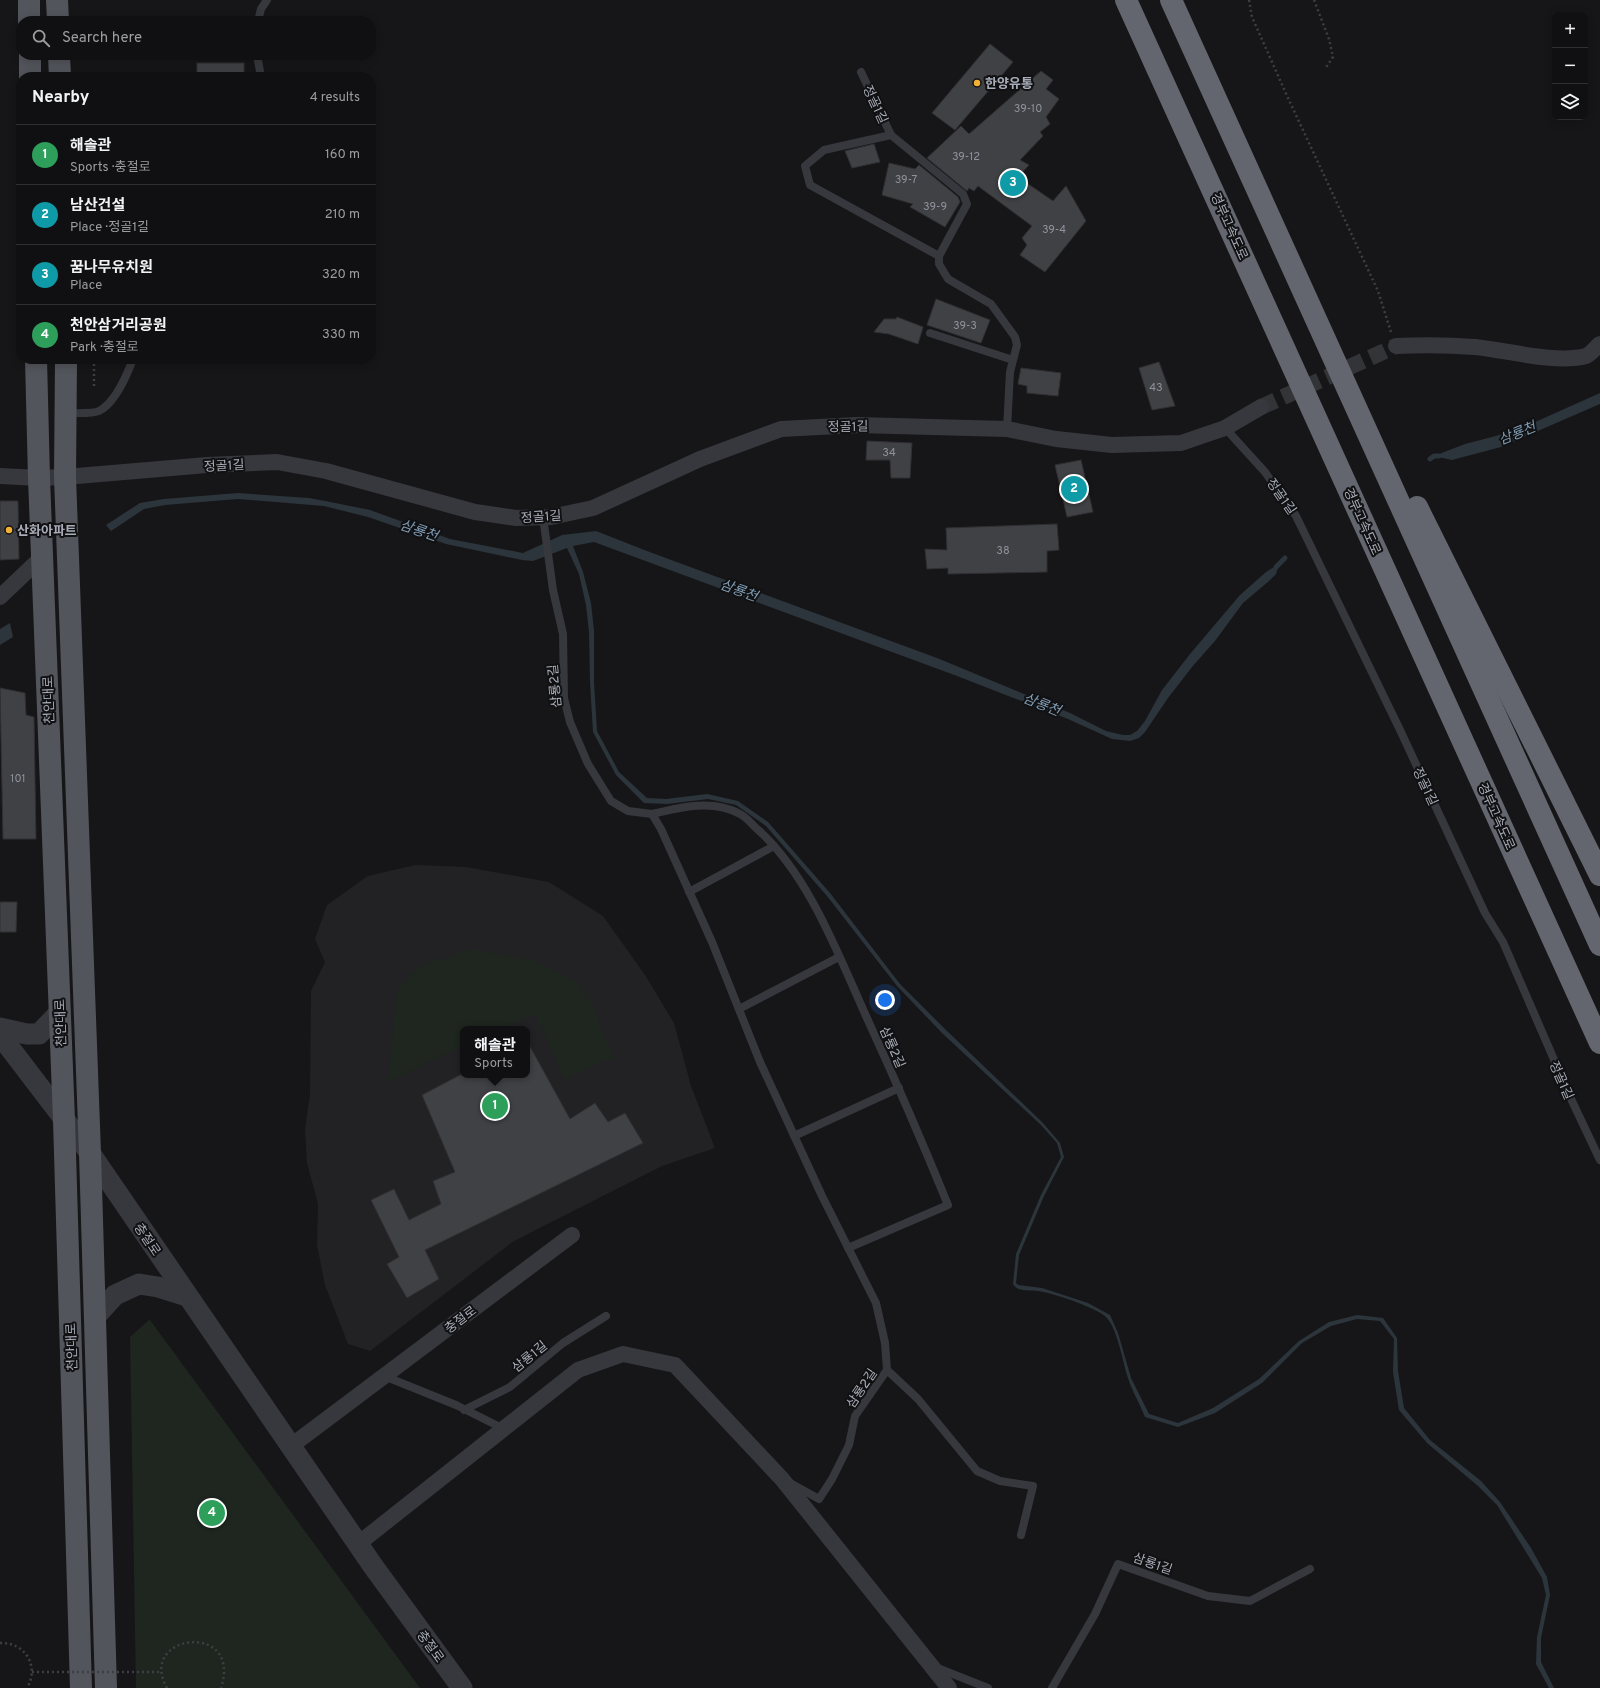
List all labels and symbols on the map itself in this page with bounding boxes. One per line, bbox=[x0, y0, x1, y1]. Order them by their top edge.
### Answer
place label: 한양유통 bbox=[985, 76, 1033, 93]
marker: 한양유통 bbox=[972, 78, 982, 88]
street label: 정골1길 bbox=[858, 83, 890, 127]
house number: 39-10 bbox=[1014, 102, 1042, 116]
house number: 39-12 bbox=[952, 150, 980, 164]
pin: 3 bbox=[1000, 168, 1026, 198]
house number: 39-7 bbox=[895, 173, 918, 187]
street label: 경부고속도로 bbox=[1206, 191, 1250, 263]
house number: 39-9 bbox=[923, 200, 947, 214]
house number: 39-4 bbox=[1042, 223, 1066, 237]
house number: 39-3 bbox=[953, 319, 977, 333]
house number: 43 bbox=[1149, 381, 1163, 395]
water label: 삼룡천 bbox=[1496, 419, 1540, 450]
street label: 정골1길 bbox=[828, 420, 869, 436]
house number: 34 bbox=[882, 446, 896, 460]
street label: 정골1길 bbox=[203, 458, 245, 476]
pin: 2 bbox=[1061, 474, 1087, 504]
street label: 정골1길 bbox=[1262, 476, 1299, 518]
street label: 경부고속도로 bbox=[1339, 486, 1383, 558]
street label: 정골1길 bbox=[520, 509, 562, 527]
water label: 삼룡천 bbox=[397, 517, 441, 546]
place label: 산화아파트 bbox=[17, 524, 77, 540]
marker: 산화아파트 bbox=[4, 525, 14, 535]
house number: 38 bbox=[996, 544, 1010, 558]
water label: 삼룡천 bbox=[717, 577, 761, 606]
street label: 삼룡2길 bbox=[546, 663, 566, 708]
street label: 천안대로 bbox=[40, 676, 59, 724]
water label: 삼룡천 bbox=[1020, 690, 1064, 721]
street label: 정골1길 bbox=[1408, 765, 1440, 809]
house number: 101 bbox=[10, 772, 26, 786]
street label: 경부고속도로 bbox=[1473, 781, 1517, 853]
your location bbox=[875, 990, 895, 1010]
street label: 천안대로 bbox=[52, 999, 71, 1047]
street label: 삼룡2길 bbox=[875, 1025, 907, 1071]
street label: 정골1길 bbox=[1545, 1059, 1576, 1103]
pin: 1 bbox=[482, 1091, 508, 1121]
street label: 충절로 bbox=[130, 1221, 163, 1259]
street label: 충절로 bbox=[442, 1303, 480, 1338]
street label: 천안대로 bbox=[63, 1323, 82, 1371]
street label: 삼룡1길 bbox=[509, 1339, 551, 1377]
street label: 삼룡2길 bbox=[844, 1366, 882, 1412]
pin: 4 bbox=[199, 1498, 225, 1528]
street label: 삼룡1길 bbox=[1130, 1551, 1174, 1579]
street label: 충절로 bbox=[412, 1628, 446, 1666]

